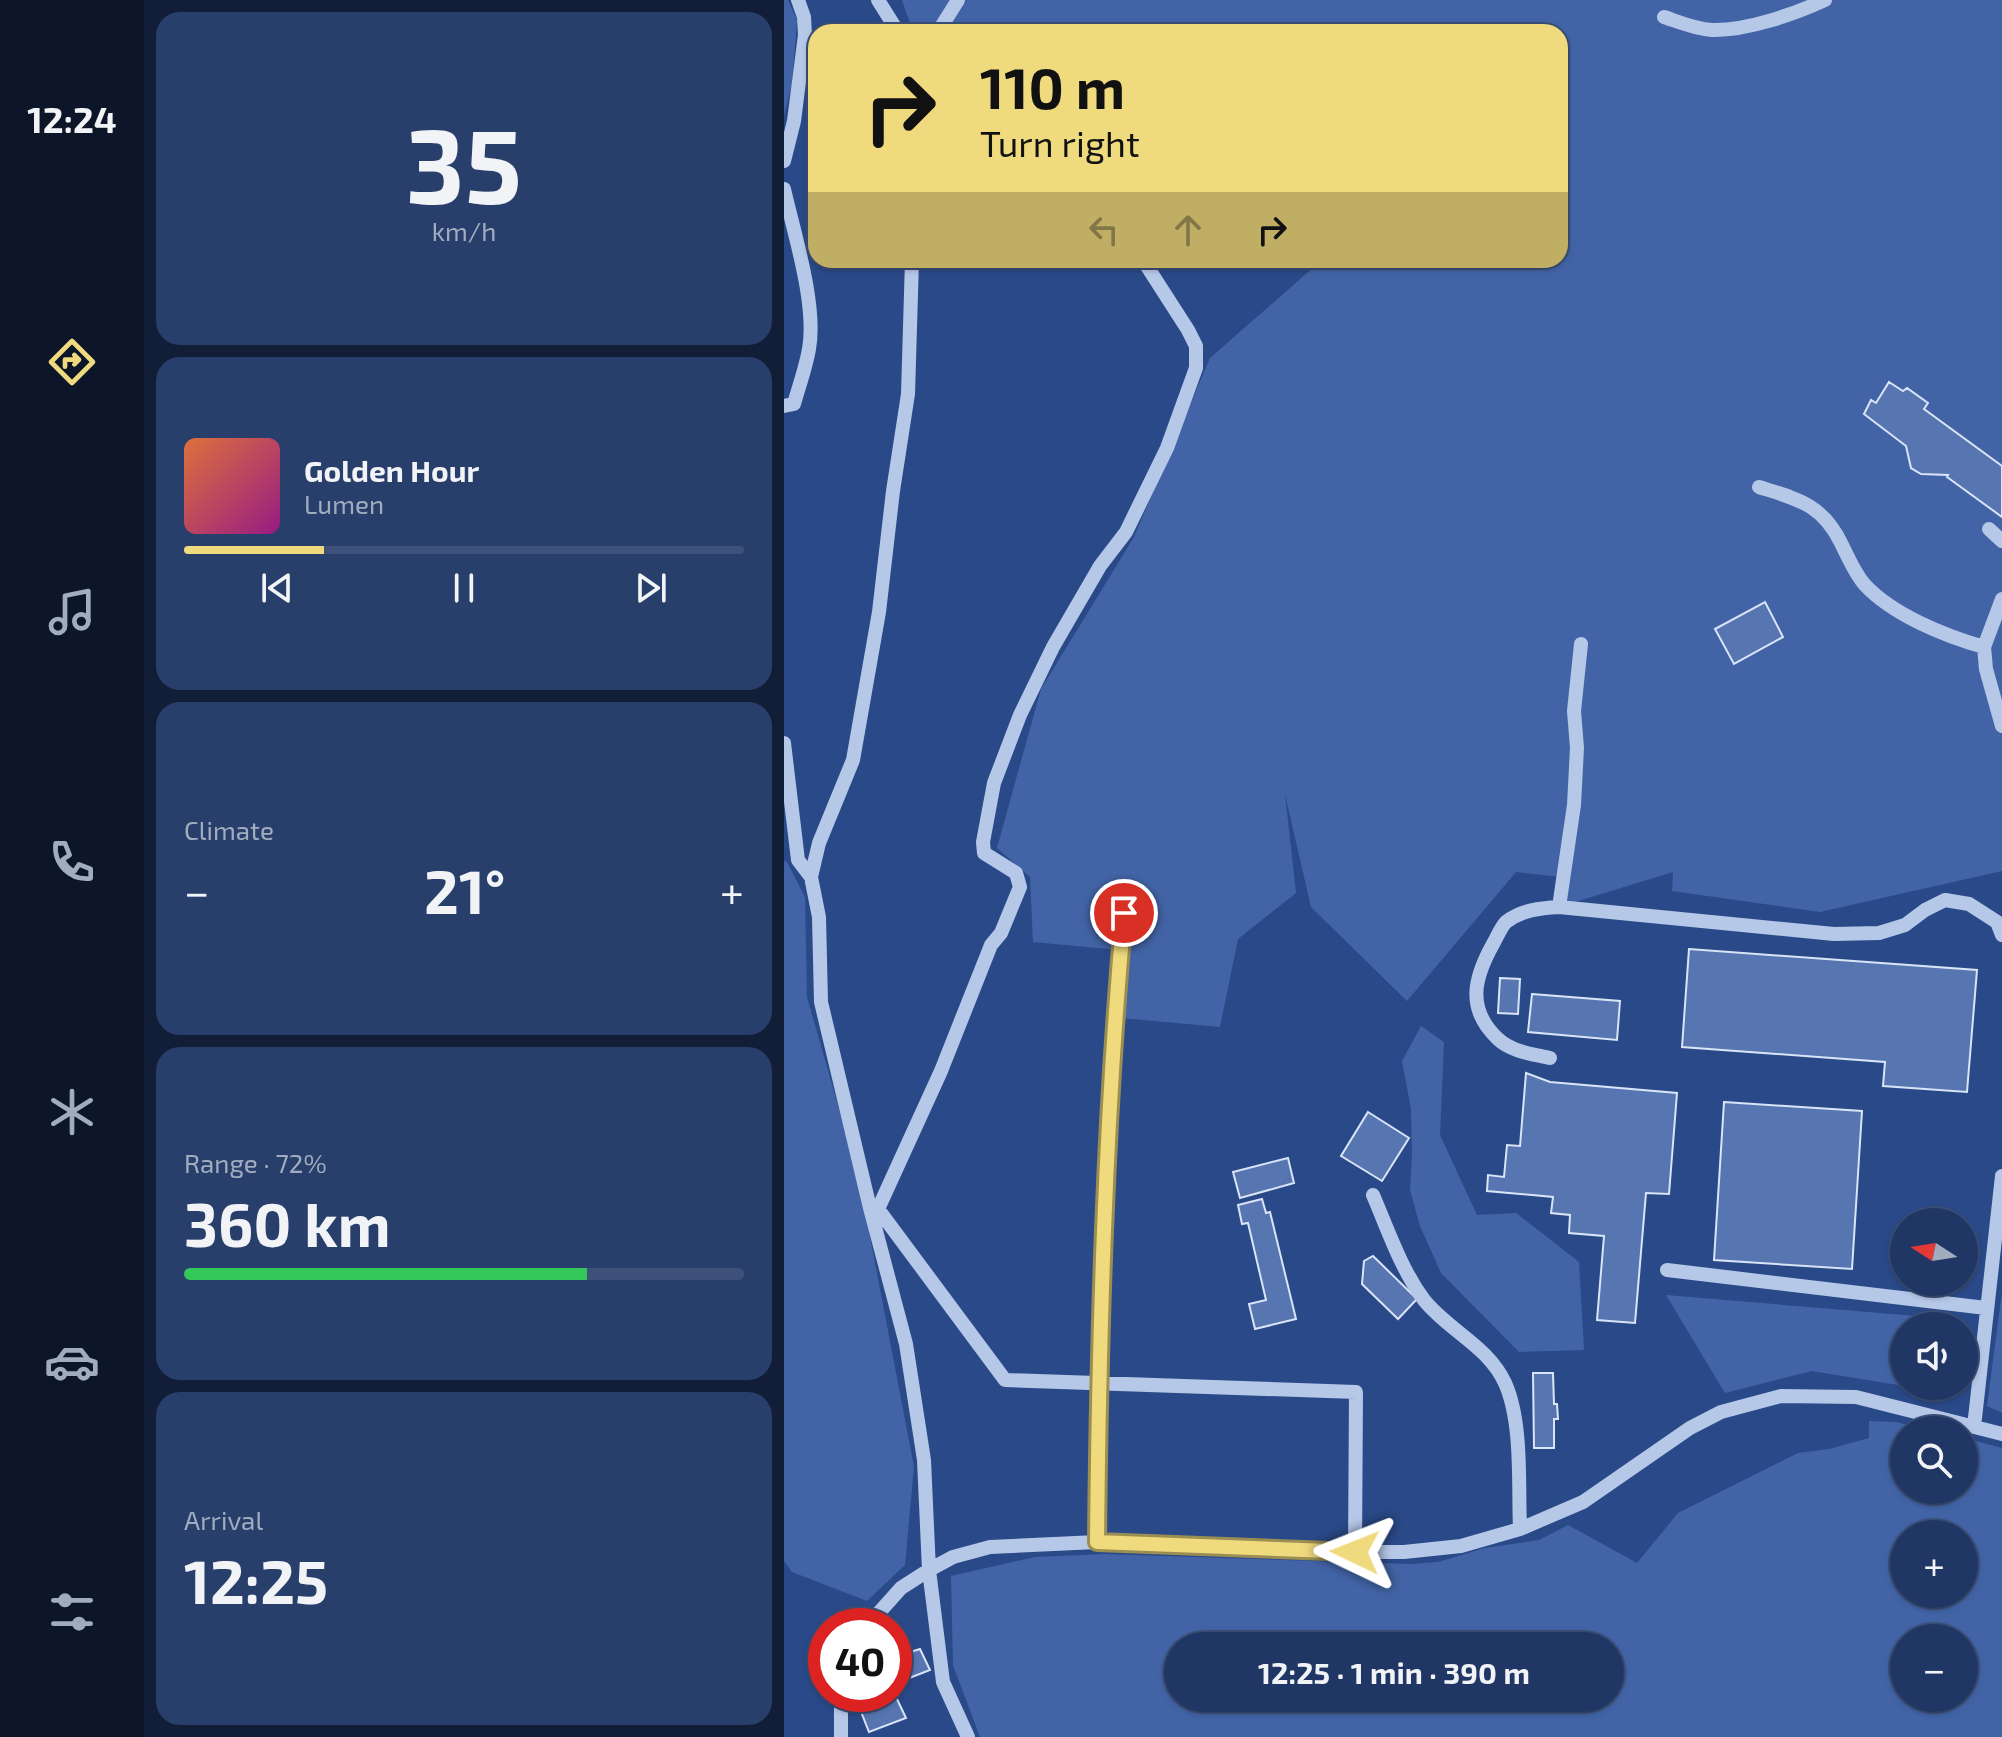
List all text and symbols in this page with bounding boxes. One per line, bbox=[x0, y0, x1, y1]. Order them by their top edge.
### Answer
text: 110 m bbox=[980, 53, 1125, 120]
icon: right bbox=[848, 56, 952, 160]
text: 12:24 bbox=[27, 97, 117, 140]
text: 35 bbox=[406, 100, 522, 225]
text: Turn right bbox=[980, 121, 1140, 164]
icon: left bbox=[1082, 208, 1126, 252]
icon: ahead bbox=[1166, 208, 1210, 252]
icon: right bbox=[1250, 208, 1294, 252]
text: km/h bbox=[432, 215, 496, 246]
icon: directions bbox=[44, 334, 100, 390]
text: Golden Hour bbox=[304, 452, 479, 488]
text: Lumen bbox=[304, 488, 384, 519]
icon: previous bbox=[255, 566, 299, 610]
icon: pause bbox=[442, 566, 486, 610]
icon: next bbox=[629, 566, 673, 610]
icon: music bbox=[44, 584, 100, 640]
text: Climate bbox=[184, 814, 274, 845]
icon: phone bbox=[44, 834, 100, 890]
text: 21° bbox=[424, 854, 505, 926]
text: − bbox=[184, 864, 210, 917]
text: + bbox=[720, 864, 744, 917]
pin bbox=[1090, 879, 1158, 947]
icon: arrive bbox=[1102, 891, 1146, 935]
icon: climate bbox=[44, 1084, 100, 1140]
text: Range · 72% bbox=[184, 1147, 327, 1178]
text: 360 km bbox=[184, 1187, 391, 1259]
north arrow bbox=[1890, 1208, 1978, 1296]
map controls bbox=[1890, 1208, 1978, 1712]
button: sound bbox=[1890, 1312, 1978, 1400]
icon: car bbox=[44, 1334, 100, 1390]
button: search bbox=[1890, 1416, 1978, 1504]
text: Arrival bbox=[184, 1504, 263, 1535]
position arrow bbox=[1313, 1510, 1397, 1594]
button: + bbox=[1890, 1520, 1978, 1608]
text: 12:25 bbox=[184, 1544, 328, 1616]
icon: filters bbox=[44, 1584, 100, 1640]
speed limit sign: 40 bbox=[808, 1608, 912, 1712]
button: − bbox=[1890, 1624, 1978, 1712]
text: 12:25 · 1 min · 390 m bbox=[1258, 1654, 1530, 1690]

